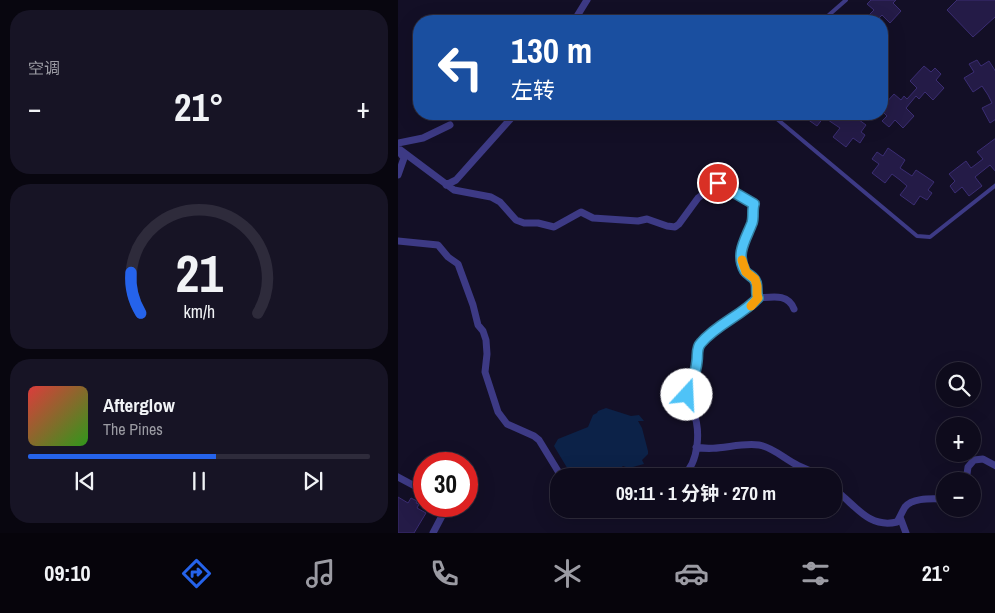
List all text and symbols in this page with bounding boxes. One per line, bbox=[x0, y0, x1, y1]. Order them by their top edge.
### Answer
text: 130 m bbox=[511, 27, 592, 74]
icon: left bbox=[428, 35, 493, 100]
text: 空调 bbox=[28, 57, 60, 79]
text: 左转 bbox=[511, 75, 555, 105]
text: 21° bbox=[174, 82, 224, 133]
text: − bbox=[28, 89, 41, 127]
text: + bbox=[357, 89, 370, 127]
pin bbox=[697, 162, 739, 204]
icon: arrive bbox=[704, 169, 732, 197]
text: 21 bbox=[175, 238, 223, 308]
text: km/h bbox=[183, 300, 215, 324]
map controls bbox=[936, 362, 981, 517]
button: search bbox=[936, 362, 981, 407]
position arrow bbox=[660, 368, 712, 420]
text: Afterglow bbox=[103, 392, 175, 418]
button: + bbox=[936, 417, 981, 462]
text: The Pines bbox=[103, 418, 163, 440]
speed limit sign: 30 bbox=[413, 452, 478, 517]
icon: previous bbox=[71, 467, 99, 495]
icon: pause bbox=[185, 467, 213, 495]
icon: next bbox=[299, 467, 327, 495]
button: − bbox=[936, 472, 981, 517]
text: 09:11 · 1 分钟 · 270 m bbox=[616, 480, 776, 506]
icon: directions bbox=[179, 556, 214, 591]
icon: music bbox=[303, 556, 338, 591]
icon: phone bbox=[427, 556, 462, 591]
icon: climate bbox=[550, 556, 585, 591]
icon: car bbox=[674, 556, 709, 591]
icon: filters bbox=[798, 556, 833, 591]
text: 09:10 bbox=[44, 558, 91, 588]
text: 21° bbox=[922, 558, 951, 588]

